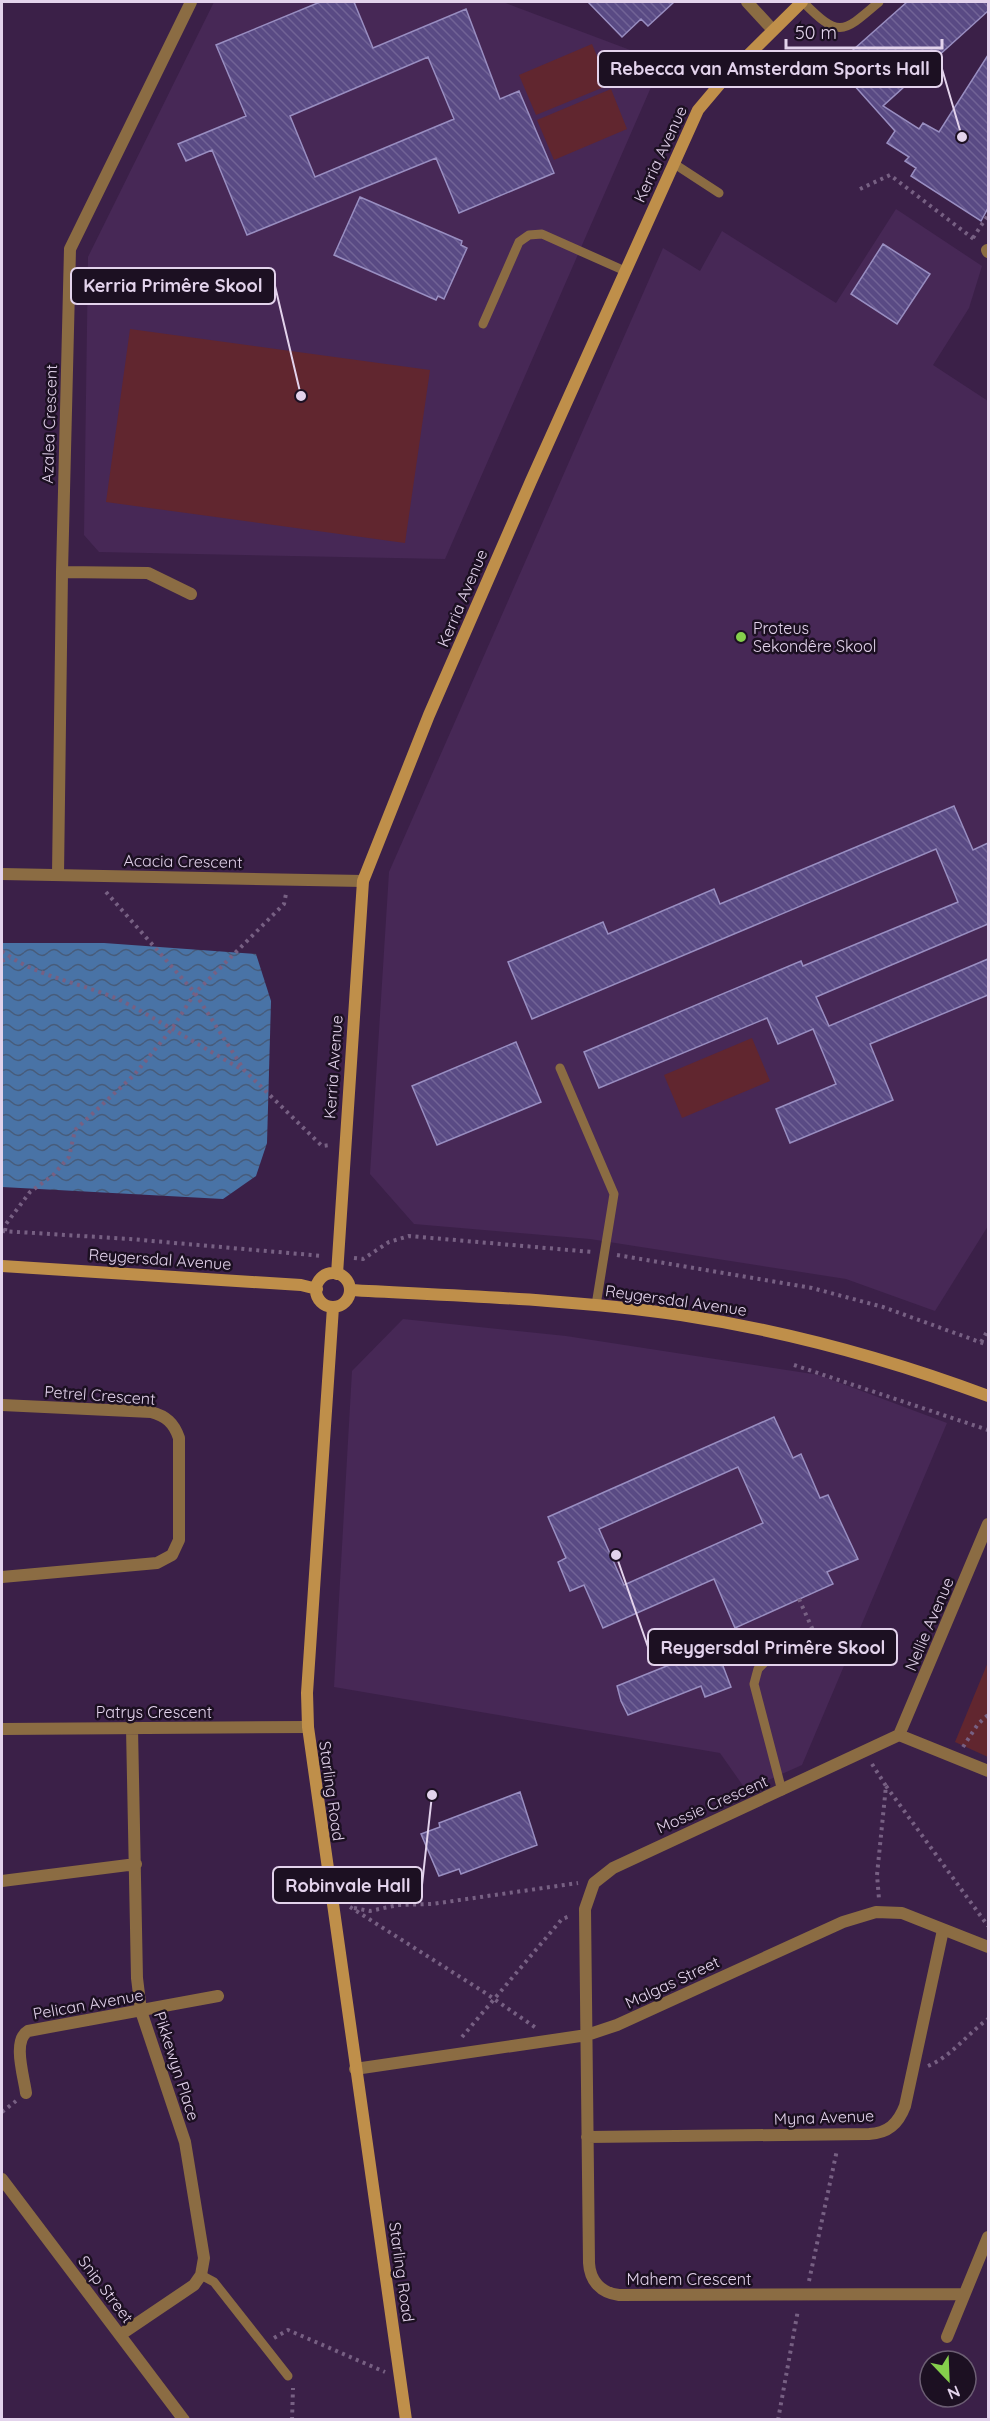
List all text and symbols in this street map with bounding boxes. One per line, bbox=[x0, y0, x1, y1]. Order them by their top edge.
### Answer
scale bar bbox=[786, 12, 942, 50]
text: 50 m bbox=[795, 21, 837, 44]
callout: Rebecca van Amsterdam Sports Hall bbox=[598, 51, 942, 87]
text: Rebecca van Amsterdam Sports Hall bbox=[610, 57, 930, 80]
street label: Kerria Avenue bbox=[629, 103, 691, 205]
callout: Kerria Primêre Skool bbox=[71, 268, 275, 304]
text: Kerria Primêre Skool bbox=[83, 274, 263, 297]
street label: Azalea Crescent bbox=[37, 364, 61, 484]
street label: Kerria Avenue bbox=[432, 546, 492, 650]
place label: Proteus Sekondêre Skool bbox=[753, 618, 876, 656]
marker: Proteus Sekondêre Skool bbox=[734, 630, 748, 644]
street label: Acacia Crescent bbox=[123, 850, 243, 872]
street label: Kerria Avenue bbox=[319, 1014, 347, 1120]
street label: Reygersdal Avenue bbox=[88, 1244, 232, 1274]
street label: Reygersdal Avenue bbox=[604, 1280, 748, 1320]
street label: Petrel Crescent bbox=[44, 1381, 156, 1409]
street label: Nellie Avenue bbox=[900, 1574, 958, 1674]
callout: Reygersdal Primêre Skool bbox=[648, 1629, 897, 1665]
text: Reygersdal Primêre Skool bbox=[661, 1636, 885, 1659]
street label: Patrys Crescent bbox=[96, 1702, 212, 1722]
street label: Starling Road bbox=[315, 1740, 349, 1842]
street label: Mossie Crescent bbox=[653, 1771, 771, 1837]
callout: Robinvale Hall bbox=[273, 1867, 422, 1903]
text: Robinvale Hall bbox=[285, 1874, 411, 1897]
street label: Malgas Street bbox=[622, 1951, 722, 2013]
street label: Pelican Avenue bbox=[31, 1984, 145, 2024]
street label: Pikkewyn Place bbox=[150, 2009, 204, 2123]
street label: Myna Avenue bbox=[774, 2105, 874, 2129]
street label: Starling Road bbox=[385, 2221, 419, 2323]
street label: Snip Street bbox=[74, 2251, 138, 2327]
street label: Mahem Crescent bbox=[627, 2269, 751, 2289]
north arrow bbox=[918, 2349, 978, 2409]
text: N bbox=[945, 2381, 963, 2404]

